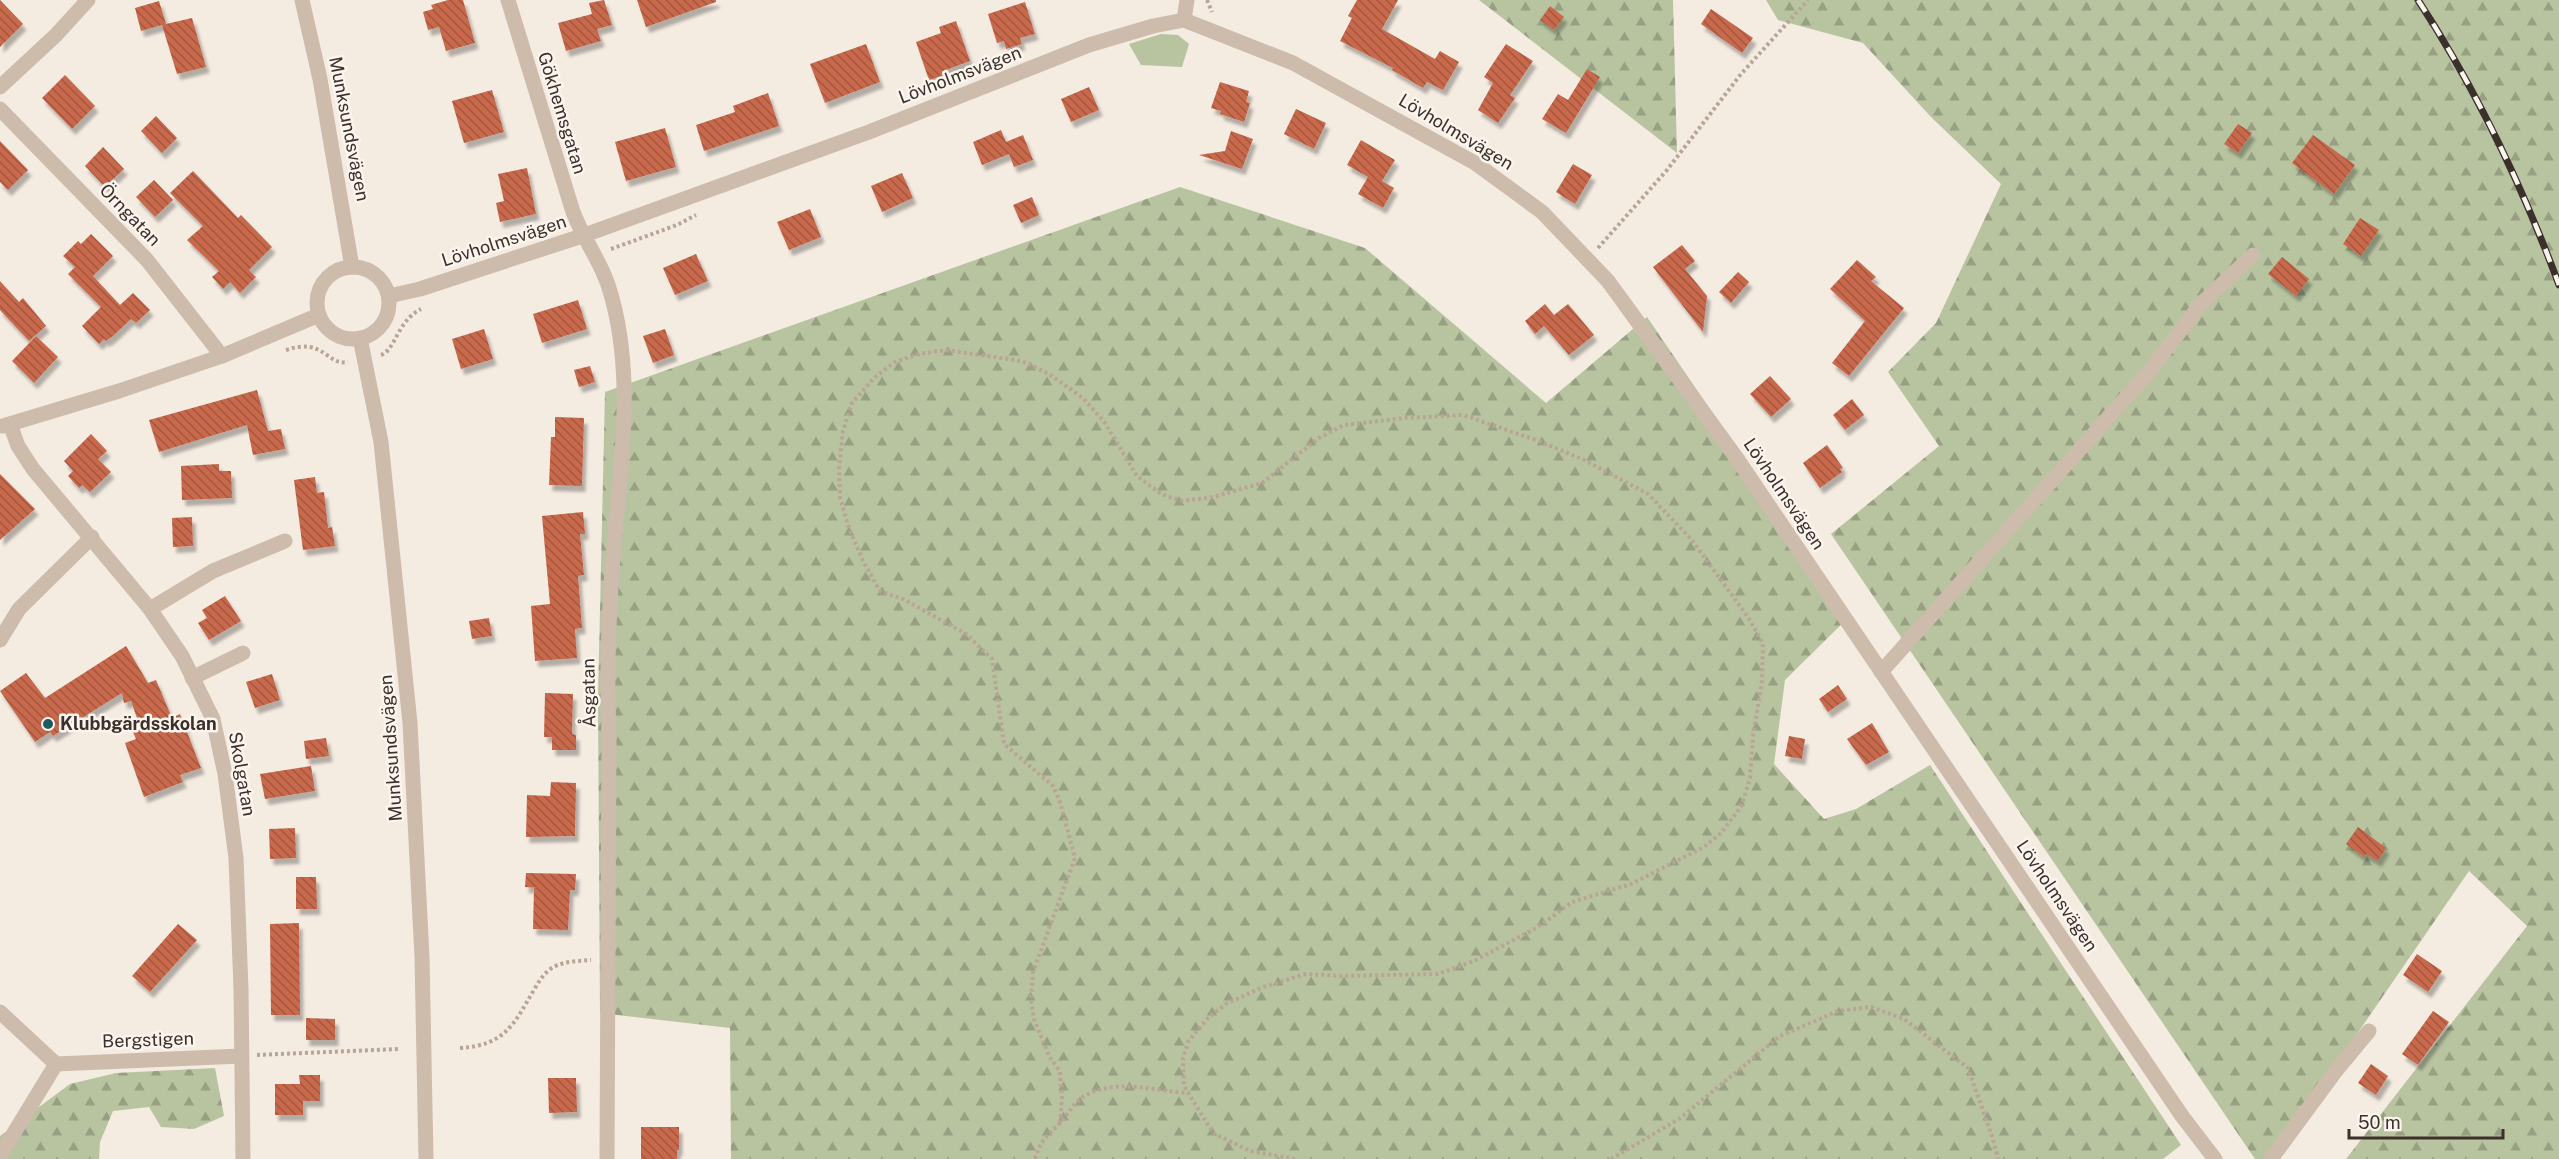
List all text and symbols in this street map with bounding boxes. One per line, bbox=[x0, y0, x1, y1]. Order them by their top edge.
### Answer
street label: Lövholmsvägen bbox=[895, 41, 1024, 108]
street label: Gökhemsgatan bbox=[534, 49, 591, 176]
street label: Munksundsvägen bbox=[325, 55, 374, 203]
street label: Lövholmsvägen bbox=[1395, 89, 1517, 174]
street label: Örngatan bbox=[96, 179, 166, 250]
street label: Lövholmsvägen bbox=[439, 210, 569, 271]
street label: Lövholmsvägen bbox=[1739, 434, 1829, 553]
street label: Åsgatan bbox=[575, 658, 600, 728]
street label: Munksundsvägen bbox=[375, 674, 406, 822]
place label: Klubbgärdsskolan bbox=[60, 713, 217, 734]
marker: Klubbgärdsskolan bbox=[41, 717, 55, 731]
street label: Skolgatan bbox=[225, 730, 260, 818]
street label: Lövholmsvägen bbox=[2012, 836, 2102, 955]
street label: Bergstigen bbox=[102, 1027, 194, 1052]
scale bar bbox=[2349, 1102, 2504, 1140]
text: 50 m bbox=[2358, 1112, 2401, 1133]

